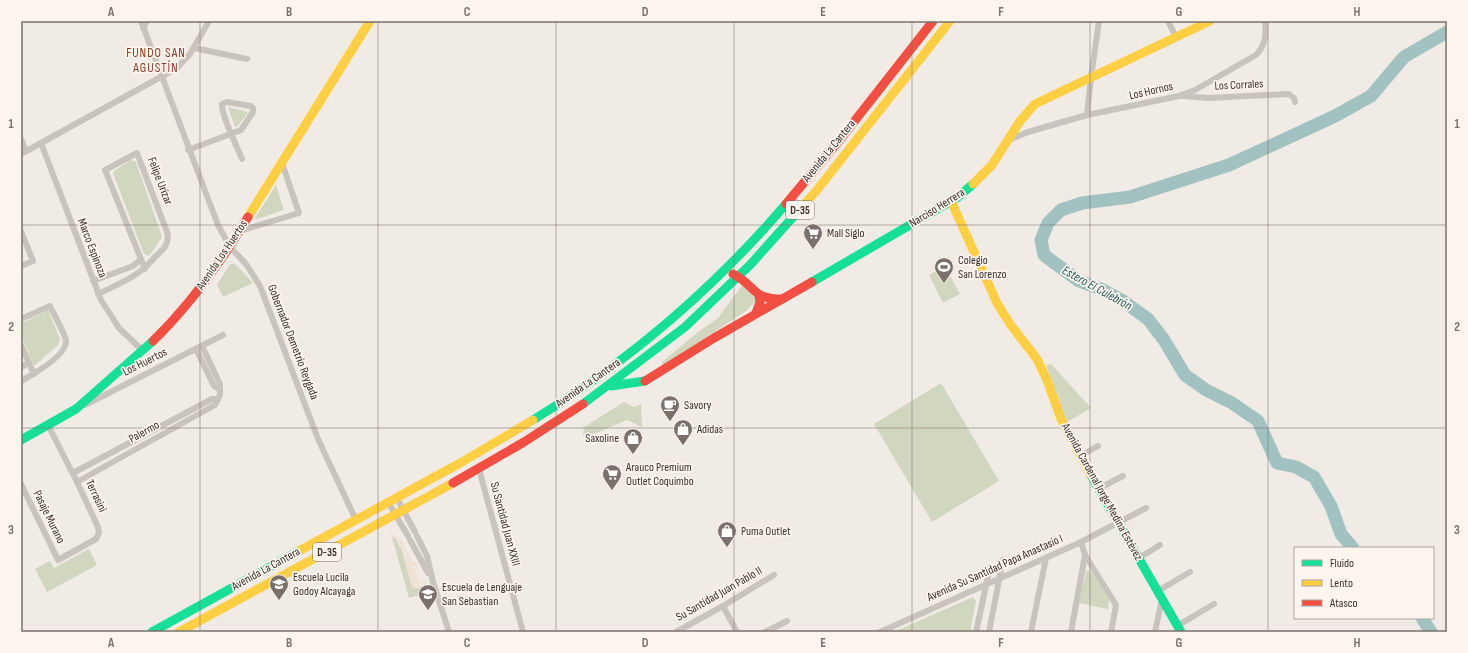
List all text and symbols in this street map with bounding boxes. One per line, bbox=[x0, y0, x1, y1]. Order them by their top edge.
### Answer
text: A bbox=[107, 4, 115, 20]
text: B bbox=[286, 4, 292, 20]
text: C bbox=[464, 4, 471, 20]
text: D bbox=[642, 4, 649, 20]
text: E bbox=[820, 4, 826, 20]
text: F bbox=[998, 4, 1004, 20]
text: G bbox=[1176, 4, 1183, 20]
text: H bbox=[1354, 4, 1361, 20]
district label: FUNDO SAN AGUSTÍN bbox=[126, 45, 186, 76]
street label: Los Corrales bbox=[1214, 76, 1264, 94]
street label: Los Hornos bbox=[1128, 79, 1174, 103]
text: 1 bbox=[8, 116, 14, 132]
street label: Avenida La Cantera bbox=[799, 116, 859, 186]
text: 1 bbox=[1454, 116, 1460, 132]
street label: Felipe Urízar bbox=[144, 155, 176, 207]
street label: Narciso Herrera bbox=[907, 185, 968, 231]
road number: D-35 bbox=[786, 201, 814, 219]
street label: Marco Espinoza bbox=[74, 216, 110, 280]
street label: Avenida Los Huertos bbox=[193, 217, 251, 294]
supermarket icon: Mall Siglo bbox=[802, 222, 824, 250]
place label: Mall Siglo bbox=[827, 226, 865, 241]
place label: Colegio San Lorenzo bbox=[958, 253, 1006, 282]
sports icon: Colegio San Lorenzo bbox=[933, 256, 955, 284]
water label: Estero El Culebrón bbox=[1059, 262, 1135, 314]
street label: Gobernador Demetrio Reygada bbox=[264, 282, 322, 402]
text: 2 bbox=[8, 319, 14, 335]
text: 2 bbox=[1454, 319, 1460, 335]
street label: Los Huertos bbox=[120, 344, 170, 380]
street label: Avenida La Cantera bbox=[552, 355, 624, 411]
cafe icon: Savory bbox=[659, 394, 681, 422]
place label: Savory bbox=[684, 398, 712, 413]
street label: Palermo bbox=[126, 418, 162, 446]
shop icon: Adidas bbox=[672, 418, 694, 446]
street label: Avenida Cardenal Jorge Medina Estévez bbox=[1057, 420, 1146, 564]
place label: Adidas bbox=[696, 422, 723, 437]
shop icon: Saxoline bbox=[622, 427, 644, 455]
place label: Saxoline bbox=[585, 431, 619, 446]
place label: Arauco Premium Outlet Coquimbo bbox=[625, 460, 694, 489]
supermarket icon: Arauco Premium Outlet Coquimbo bbox=[601, 463, 623, 491]
street label: Terrasini bbox=[82, 477, 110, 515]
street label: Su Santidad Juan XXIII bbox=[487, 480, 523, 568]
street label: Pasaje Murano bbox=[30, 488, 68, 546]
shop icon: Puma Outlet bbox=[716, 520, 738, 548]
text: 3 bbox=[8, 522, 14, 538]
text: 3 bbox=[1454, 522, 1460, 538]
place label: Puma Outlet bbox=[741, 524, 791, 539]
street label: Avenida Su Santidad Papa Anastasio I bbox=[924, 531, 1065, 605]
road number: D-35 bbox=[313, 543, 341, 561]
street label: Avenida La Cantera bbox=[228, 544, 303, 594]
legend bbox=[1294, 547, 1434, 619]
text: Fluido bbox=[1330, 556, 1354, 571]
street label: Su Santidad Juan Pablo II bbox=[673, 563, 765, 625]
place label: Escuela Lucila Godoy Alcayaga bbox=[293, 570, 356, 599]
school or university icon: Escuela Lucila Godoy Alcayaga bbox=[268, 573, 290, 601]
text: Lento bbox=[1330, 576, 1353, 591]
place label: Escuela de Lenguaje San Sebastian bbox=[442, 580, 522, 609]
school or university icon: Escuela de Lenguaje San Sebastian bbox=[417, 583, 439, 611]
text: Atasco bbox=[1329, 596, 1357, 611]
text: A bbox=[107, 635, 115, 651]
text: B bbox=[286, 635, 292, 651]
text: C bbox=[464, 635, 471, 651]
text: D bbox=[642, 635, 649, 651]
text: E bbox=[820, 635, 826, 651]
text: F bbox=[998, 635, 1004, 651]
text: G bbox=[1176, 635, 1183, 651]
text: H bbox=[1354, 635, 1361, 651]

